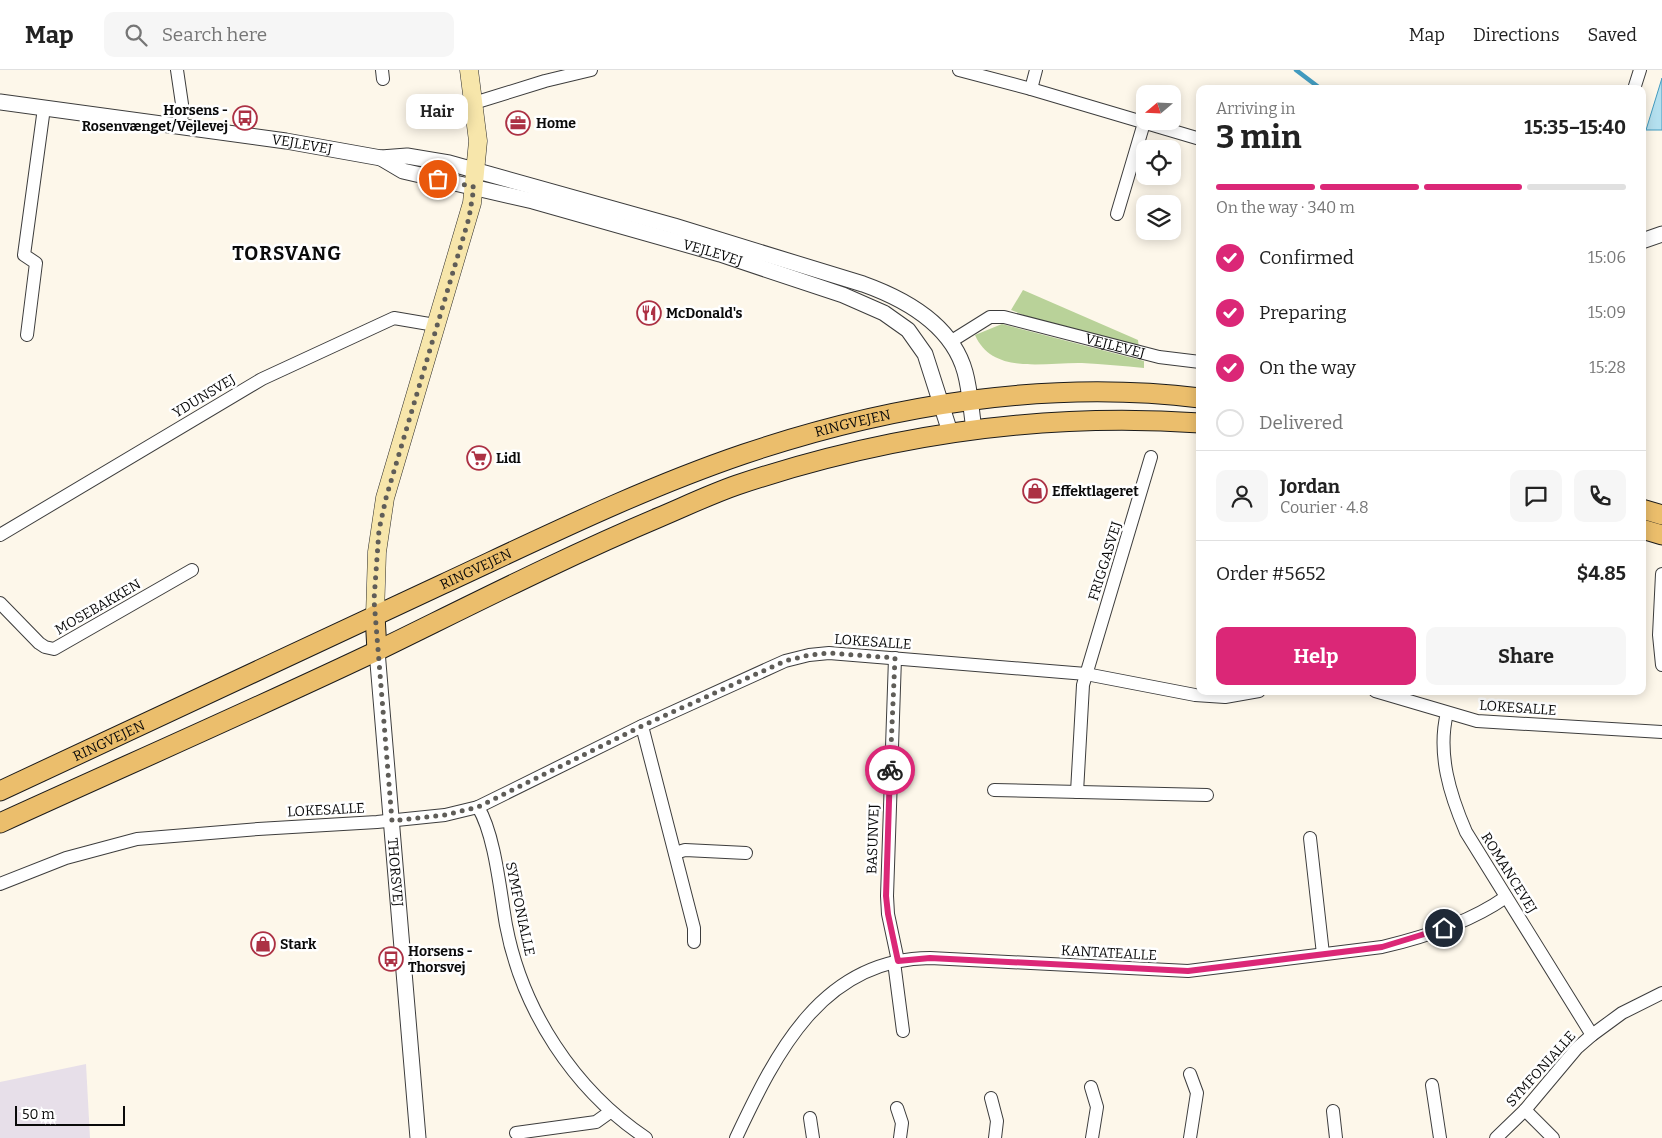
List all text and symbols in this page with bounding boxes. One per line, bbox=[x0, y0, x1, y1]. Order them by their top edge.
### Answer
search box bbox=[104, 12, 454, 57]
text: Map bbox=[25, 21, 74, 49]
icon: search bbox=[122, 21, 150, 49]
text: Search here bbox=[162, 23, 267, 46]
text: Map bbox=[1409, 24, 1445, 46]
text: Directions bbox=[1473, 24, 1560, 46]
text: Saved bbox=[1588, 24, 1637, 46]
north arrow bbox=[1136, 85, 1181, 130]
map controls bbox=[1136, 85, 1181, 240]
callout: Hair bbox=[407, 94, 469, 129]
text: Arriving in bbox=[1216, 99, 1295, 118]
place label: Horsens - Rosenvænget/Vejlevej bbox=[82, 102, 228, 135]
text: Hair bbox=[420, 102, 454, 121]
bus stop icon: Horsens - Rosenvænget/Vejlevej bbox=[232, 105, 258, 131]
office icon: Home bbox=[505, 110, 531, 136]
place label: Home bbox=[536, 115, 576, 132]
text: 15:35–15:40 bbox=[1524, 116, 1626, 139]
text: 3 min bbox=[1216, 118, 1302, 156]
street label: VEJLEVEJ bbox=[271, 131, 334, 158]
button: locate bbox=[1136, 140, 1181, 185]
pin bbox=[417, 158, 459, 200]
icon: bag bbox=[424, 165, 452, 193]
button: layers bbox=[1136, 195, 1181, 240]
text: On the way · 340 m bbox=[1216, 198, 1355, 217]
street label: VEJLEVEJ bbox=[681, 235, 745, 270]
district label: TORSVANG bbox=[232, 242, 342, 265]
icon: check bbox=[1216, 244, 1244, 272]
text: Confirmed bbox=[1259, 246, 1354, 269]
text: 15:06 bbox=[1588, 248, 1626, 267]
icon: check bbox=[1216, 299, 1244, 327]
restaurant icon: McDonald's bbox=[636, 300, 662, 326]
text: Preparing bbox=[1259, 301, 1347, 324]
text: 15:09 bbox=[1588, 303, 1626, 322]
place label: McDonald's bbox=[666, 305, 742, 322]
street label: VEJLEVEJ bbox=[1083, 330, 1147, 362]
icon: check bbox=[1216, 354, 1244, 382]
text: On the way bbox=[1259, 356, 1356, 379]
text: 15:28 bbox=[1589, 358, 1626, 377]
street label: YDUNSVEJ bbox=[170, 370, 239, 421]
street label: RINGVEJEN bbox=[813, 406, 892, 440]
text: Delivered bbox=[1259, 411, 1343, 434]
supermarket icon: Lidl bbox=[466, 445, 492, 471]
place label: Lidl bbox=[496, 450, 522, 467]
button: person bbox=[1216, 470, 1268, 522]
button: chat bbox=[1510, 470, 1562, 522]
button: phone bbox=[1574, 470, 1626, 522]
text: Jordan bbox=[1280, 475, 1340, 498]
shop icon: Effektlageret bbox=[1022, 478, 1048, 504]
place label: Effektlageret bbox=[1052, 483, 1139, 500]
text: Courier · 4.8 bbox=[1280, 498, 1369, 517]
street label: FRIGGASVEJ bbox=[1085, 519, 1125, 603]
street label: RINGVEJEN bbox=[437, 545, 514, 593]
text: Order #5652 bbox=[1216, 562, 1325, 585]
text: $4.85 bbox=[1577, 562, 1626, 585]
street label: MOSEBAKKEN bbox=[52, 576, 144, 638]
button: Help bbox=[1216, 627, 1416, 685]
button: Share bbox=[1426, 627, 1626, 685]
street label: LOKESALLE bbox=[834, 631, 912, 653]
street label: LOKESALLE bbox=[1479, 697, 1557, 719]
street label: RINGVEJEN bbox=[70, 716, 147, 765]
courier bbox=[865, 745, 915, 795]
icon: bike bbox=[876, 756, 904, 784]
street label: LOKESALLE bbox=[287, 799, 365, 821]
street label: BASUNVEJ bbox=[863, 803, 883, 874]
street label: ROMANCEVEJ bbox=[1477, 829, 1541, 917]
street label: THORSVEJ bbox=[384, 837, 407, 908]
street label: SYMFONIALLE bbox=[502, 860, 538, 958]
pin bbox=[1423, 907, 1465, 949]
icon: home bbox=[1430, 914, 1458, 942]
shop icon: Stark bbox=[250, 931, 276, 957]
place label: Stark bbox=[280, 936, 317, 953]
street label: KANTATEALLE bbox=[1061, 942, 1157, 964]
place label: Horsens - Thorsvej bbox=[408, 943, 473, 976]
bus stop icon: Horsens - Thorsvej bbox=[378, 946, 404, 972]
street label: SYMFONIALLE bbox=[1503, 1028, 1579, 1110]
scale bar bbox=[15, 1103, 125, 1126]
text: 50 m bbox=[22, 1106, 55, 1123]

